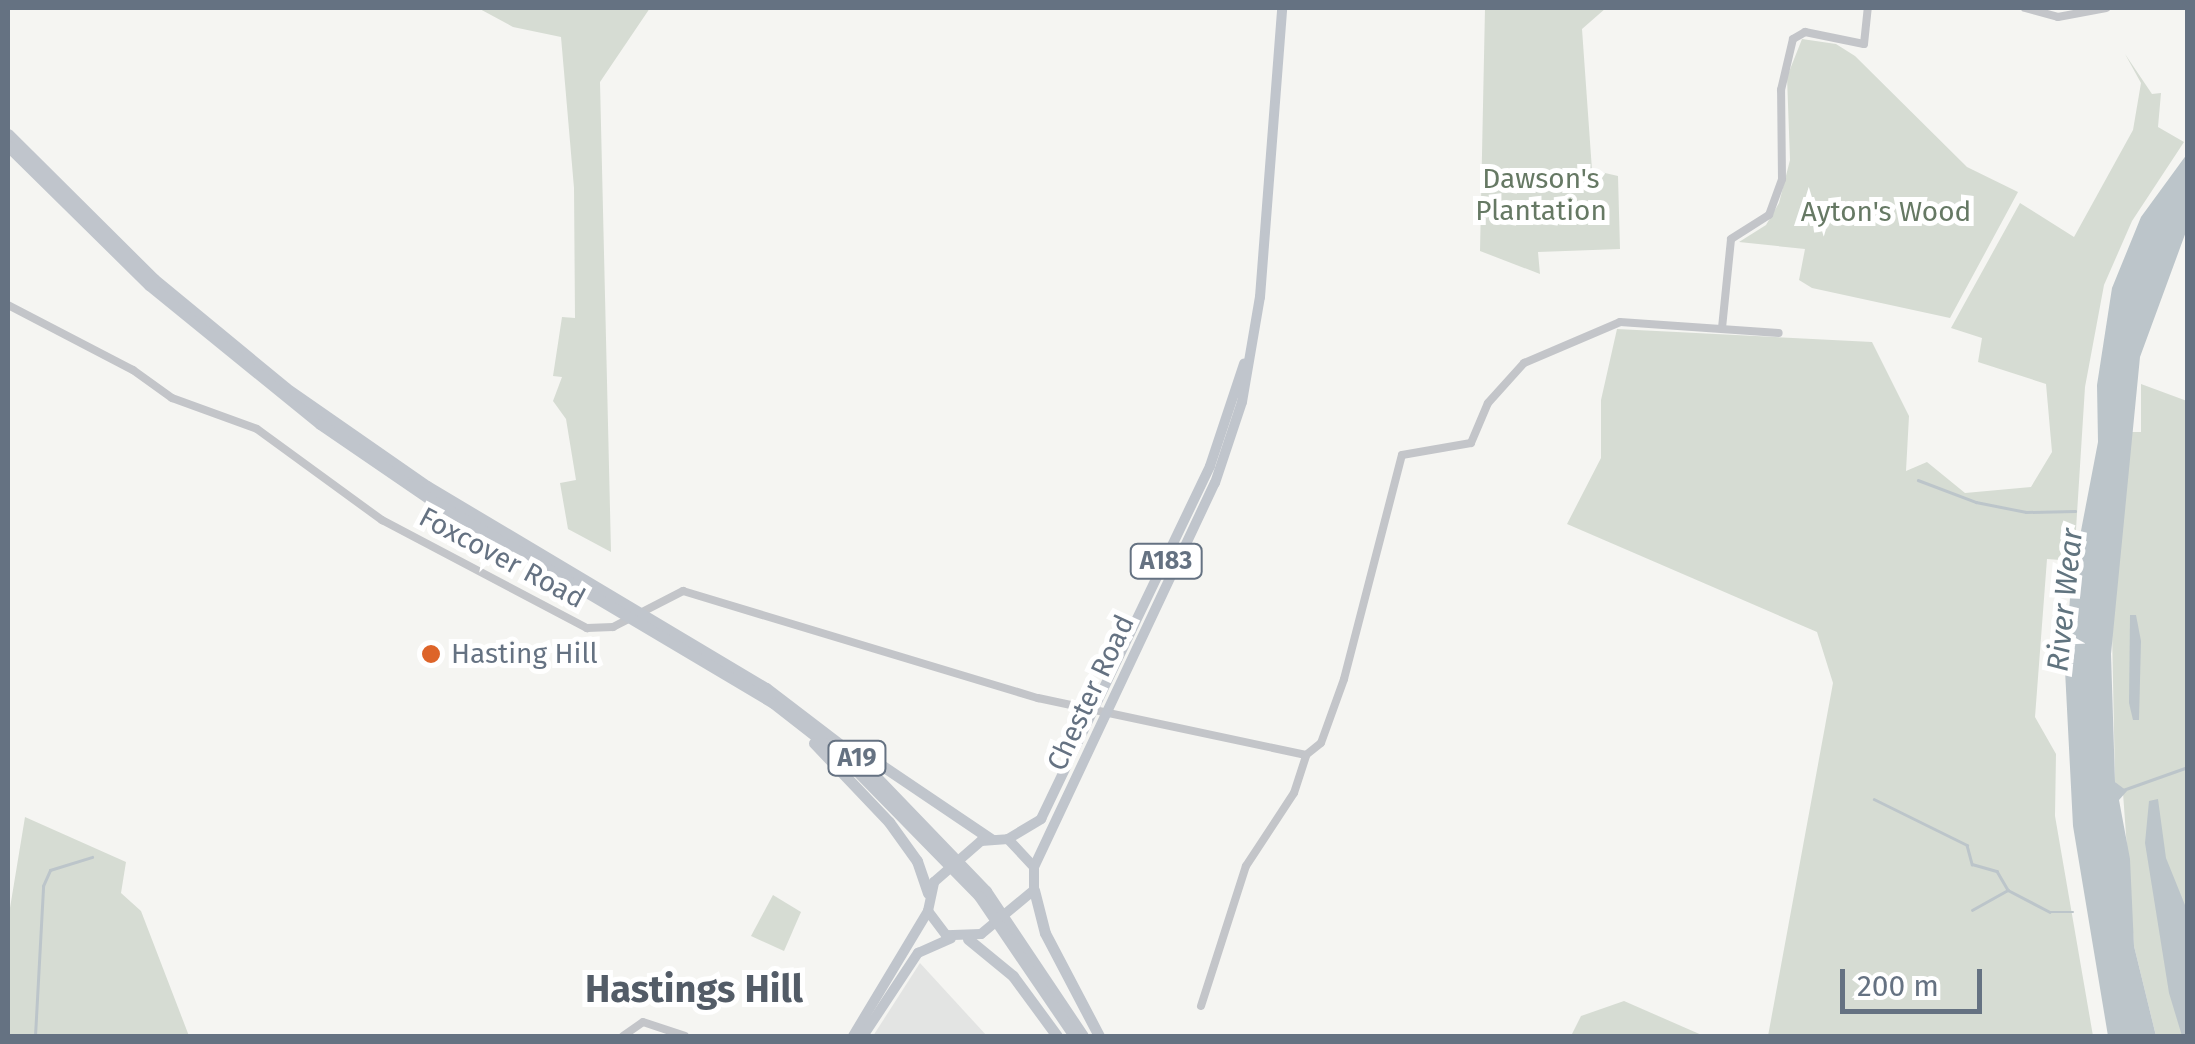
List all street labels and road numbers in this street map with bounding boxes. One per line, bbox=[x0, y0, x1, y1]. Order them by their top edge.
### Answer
street label: Foxcover Road bbox=[413, 500, 591, 616]
road number: A183 bbox=[1128, 541, 1204, 581]
street label: Chester Road bbox=[1040, 610, 1142, 776]
road number: A19 bbox=[827, 738, 887, 778]

